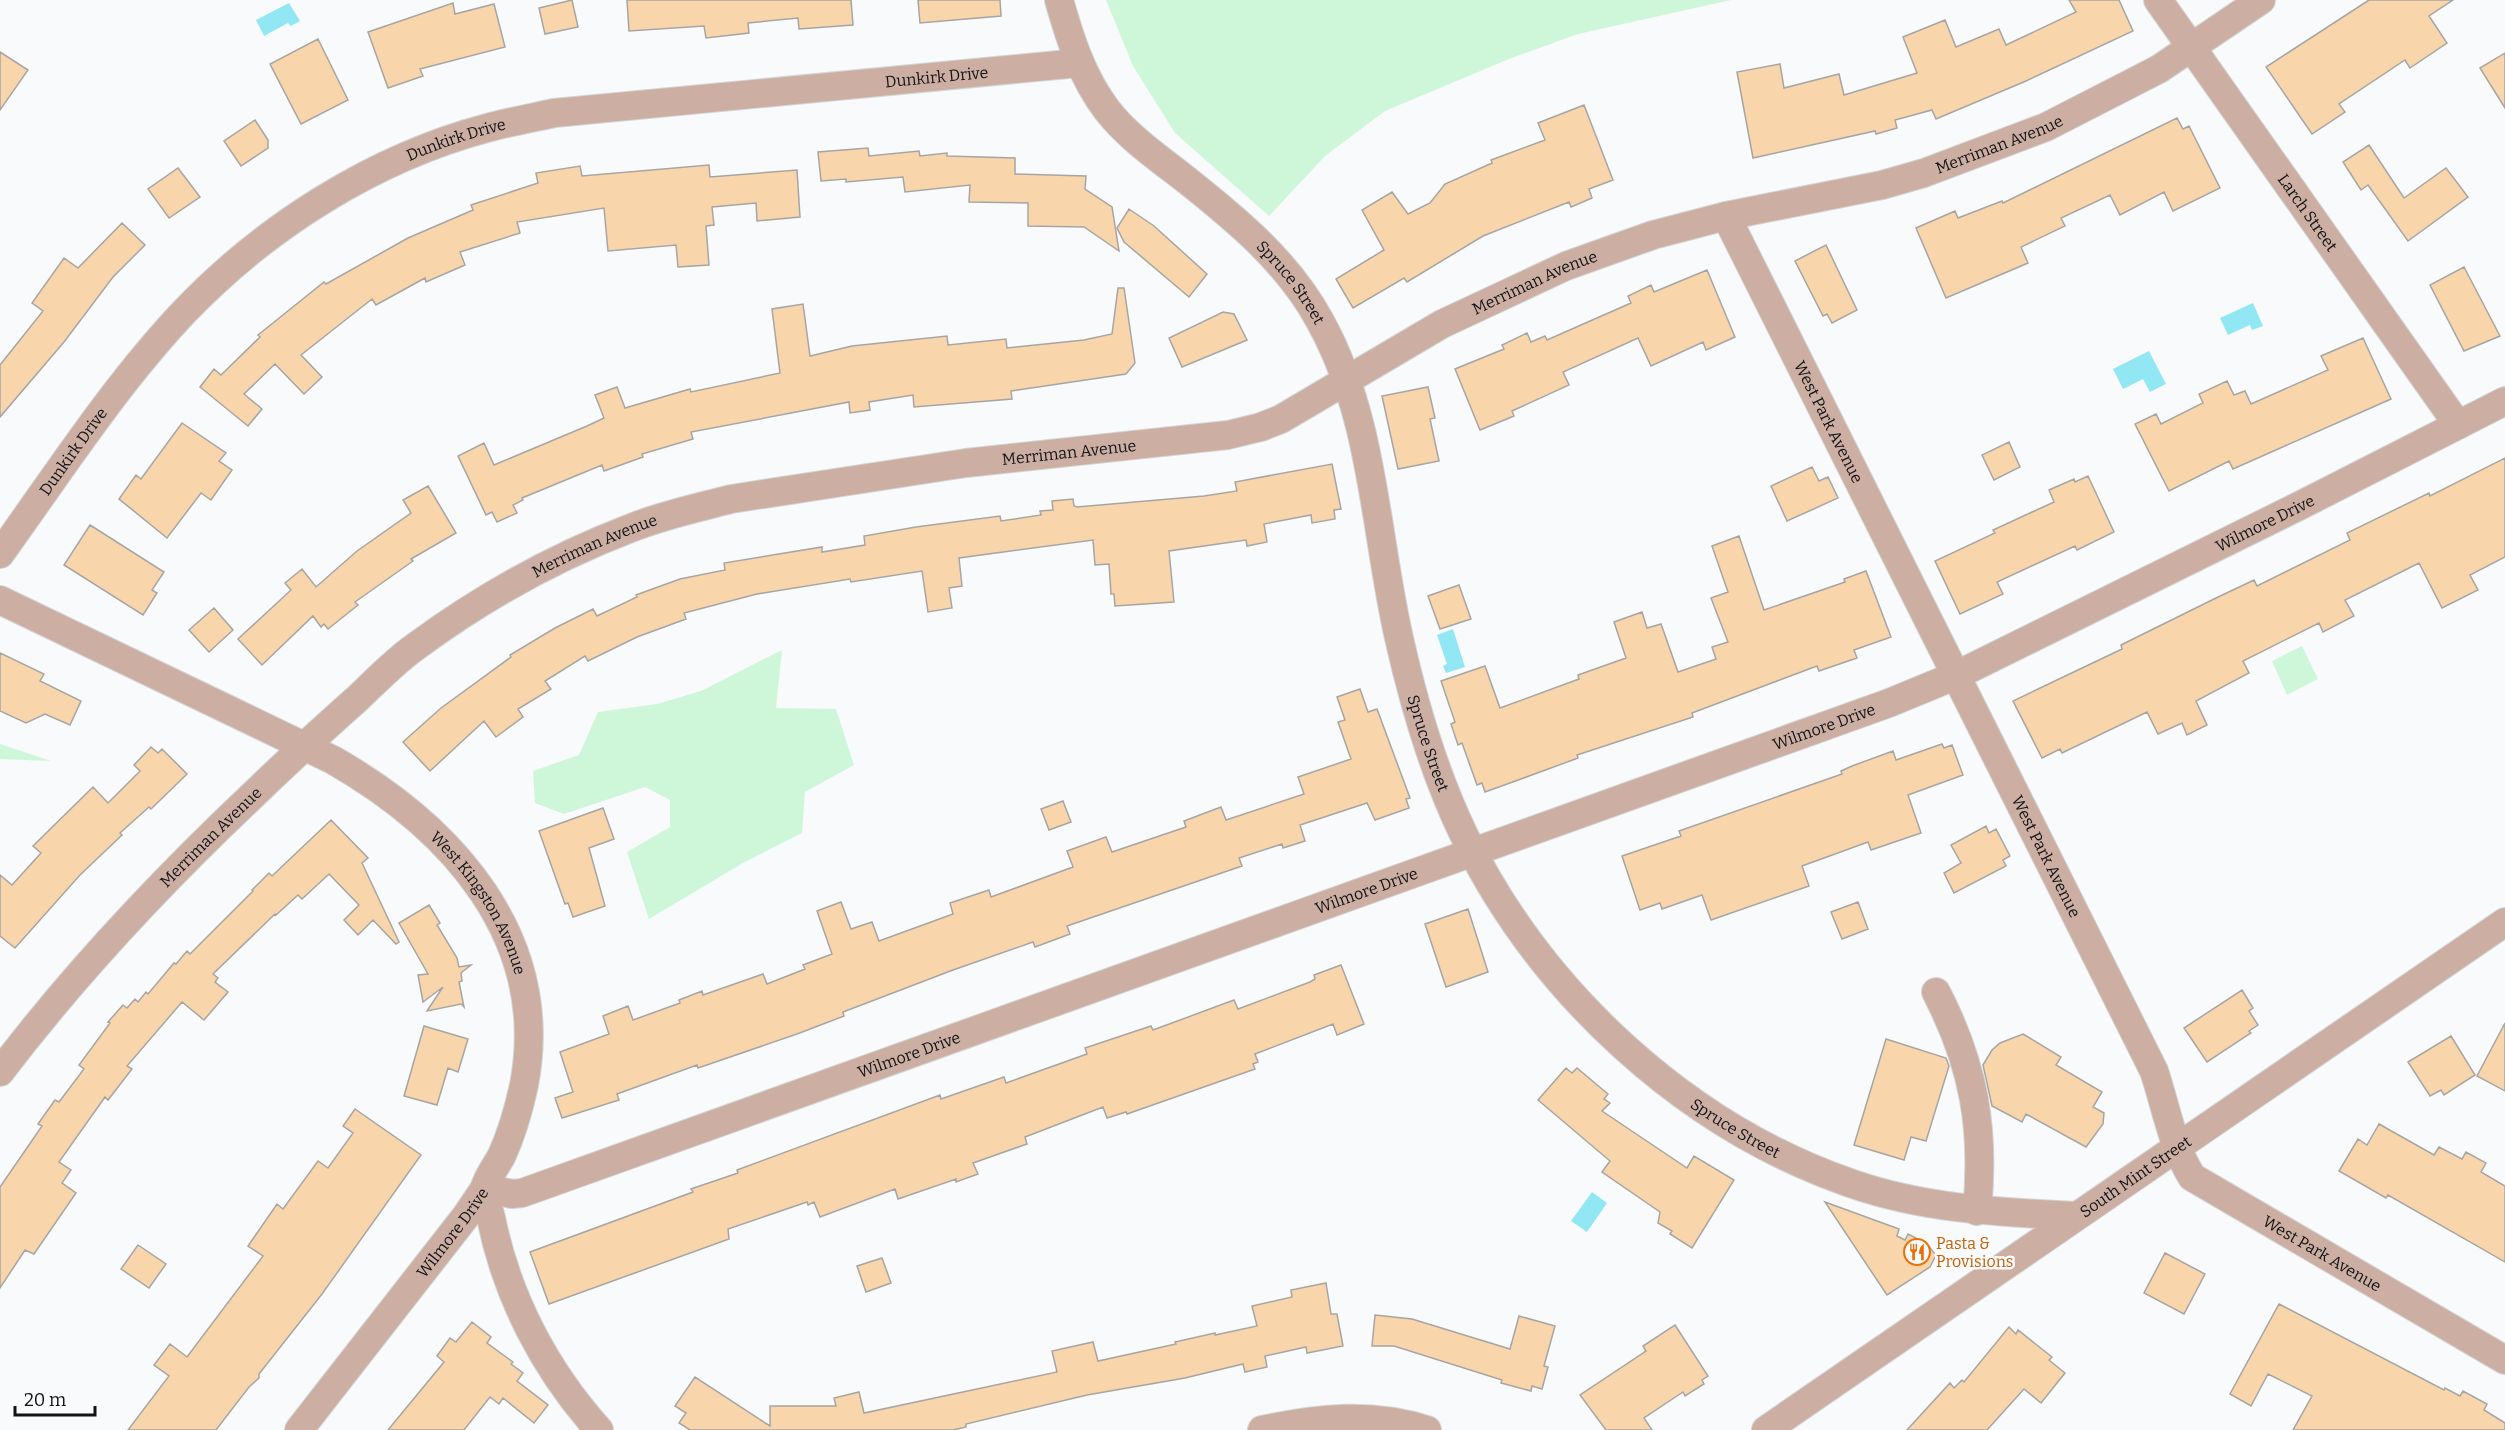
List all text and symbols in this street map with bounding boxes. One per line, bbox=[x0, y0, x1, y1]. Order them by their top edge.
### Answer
street label: Dunkirk Drive bbox=[884, 62, 989, 91]
street label: Merriman Avenue bbox=[1933, 111, 2066, 177]
street label: Dunkirk Drive bbox=[403, 114, 507, 165]
street label: Larch Street bbox=[2274, 170, 2342, 255]
street label: Spruce Street bbox=[1253, 236, 1329, 327]
street label: Merriman Avenue bbox=[1469, 246, 1600, 318]
street label: West Park Avenue bbox=[1790, 358, 1867, 486]
street label: Dunkirk Drive bbox=[35, 404, 111, 499]
street label: Merriman Avenue bbox=[1001, 435, 1137, 469]
street label: Wilmore Drive bbox=[2212, 490, 2317, 555]
street label: Merriman Avenue bbox=[529, 510, 659, 581]
street label: Spruce Street bbox=[1404, 693, 1453, 794]
street label: Wilmore Drive bbox=[1770, 699, 1878, 753]
street label: Merriman Avenue bbox=[156, 783, 265, 891]
street label: West Park Avenue bbox=[2008, 792, 2085, 920]
street label: West Kingston Avenue bbox=[427, 827, 530, 977]
street label: Wilmore Drive bbox=[1313, 863, 1420, 917]
street label: Wilmore Drive bbox=[855, 1027, 963, 1081]
street label: Spruce Street bbox=[1687, 1094, 1784, 1162]
street label: South Mint Street bbox=[2076, 1131, 2195, 1221]
street label: Wilmore Drive bbox=[412, 1184, 492, 1281]
street label: West Park Avenue bbox=[2260, 1211, 2385, 1295]
place label: Pasta & Provisions bbox=[1936, 1234, 2013, 1271]
restaurant icon: Pasta & Provisions bbox=[1902, 1237, 1932, 1267]
scale bar bbox=[15, 1379, 94, 1417]
text: 20 m bbox=[24, 1389, 66, 1411]

